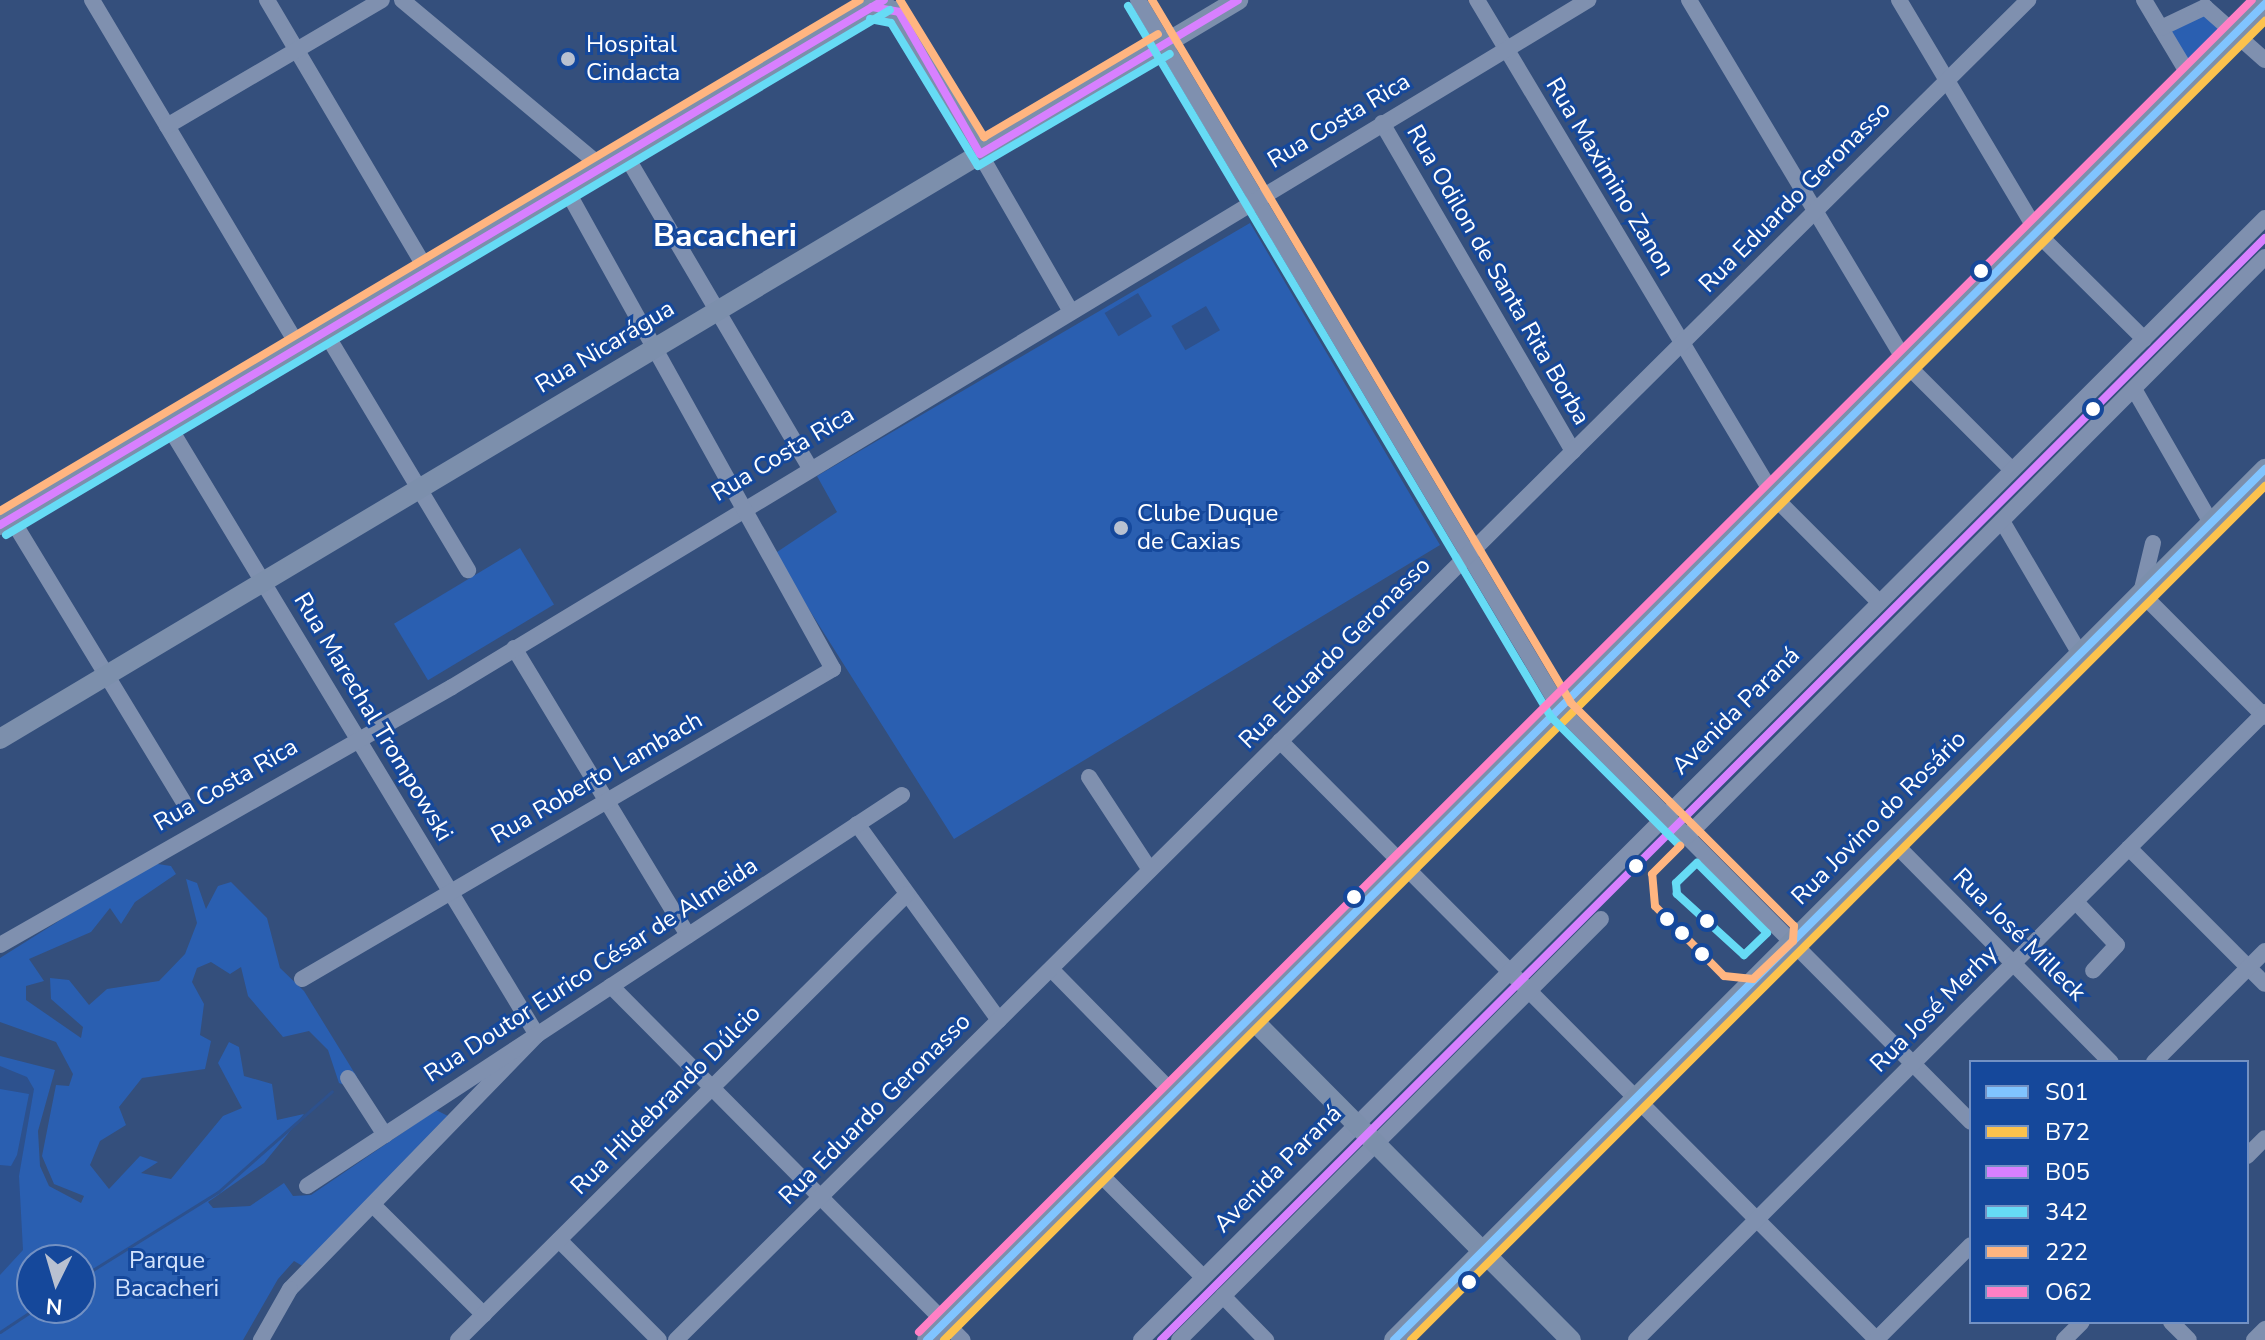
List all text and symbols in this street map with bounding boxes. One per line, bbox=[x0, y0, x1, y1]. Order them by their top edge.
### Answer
place label: Hospital Cindacta bbox=[586, 31, 680, 87]
marker: Hospital Cindacta bbox=[557, 48, 579, 70]
street label: Rua Costa Rica bbox=[1263, 67, 1415, 175]
street label: Rua Maximino Zanon bbox=[1539, 73, 1681, 281]
street label: Rua Eduardo Geronasso bbox=[1693, 95, 1897, 299]
street label: Rua Odilon de Santa Rita Borba bbox=[1400, 120, 1596, 430]
district label: Bacacheri bbox=[653, 217, 797, 255]
unlabelled marker bbox=[1973, 263, 1989, 279]
street label: Rua Nicarágua bbox=[530, 294, 680, 400]
street label: Rua Costa Rica bbox=[707, 400, 859, 508]
unlabelled marker bbox=[2085, 401, 2101, 417]
place label: Clube Duque de Caxias bbox=[1137, 500, 1278, 556]
marker: Clube Duque de Caxias bbox=[1112, 519, 1130, 537]
street label: Rua Eduardo Geronasso bbox=[1233, 551, 1437, 755]
street label: Rua Marechal Trompowski bbox=[287, 588, 459, 846]
street label: Avenida Paraná bbox=[1666, 641, 1806, 781]
street label: Rua Roberto Lambach bbox=[486, 706, 708, 850]
street label: Rua Jovino do Rosário bbox=[1786, 725, 1972, 911]
street label: Rua Costa Rica bbox=[149, 732, 303, 838]
street label: Rua Doutor Eurico César de Almeida bbox=[419, 851, 763, 1089]
unlabelled marker bbox=[1628, 858, 1644, 874]
street label: Rua José Milleck bbox=[1947, 863, 2091, 1007]
unlabelled marker bbox=[1346, 889, 1362, 905]
unlabelled marker bbox=[1659, 911, 1675, 927]
unlabelled marker bbox=[1699, 913, 1715, 929]
unlabelled marker bbox=[1674, 925, 1690, 941]
street label: Rua José Merhy bbox=[1865, 940, 2003, 1078]
unlabelled marker bbox=[1694, 946, 1710, 962]
street label: Rua Hildebrando Dúlcio bbox=[565, 999, 767, 1201]
street label: Rua Eduardo Geronasso bbox=[773, 1007, 977, 1211]
legend bbox=[1969, 1060, 2249, 1324]
text: S01 bbox=[2045, 1076, 2089, 1108]
street label: Avenida Paraná bbox=[1208, 1099, 1348, 1239]
text: B72 bbox=[2045, 1116, 2090, 1148]
text: B05 bbox=[2045, 1156, 2090, 1188]
text: 342 bbox=[2045, 1196, 2088, 1228]
text: 222 bbox=[2045, 1236, 2088, 1268]
north arrow bbox=[16, 1244, 96, 1324]
park label: Parque Bacacheri bbox=[115, 1247, 219, 1303]
unlabelled marker bbox=[1461, 1274, 1477, 1290]
text: O62 bbox=[2045, 1276, 2092, 1308]
text: N bbox=[45, 1290, 64, 1322]

